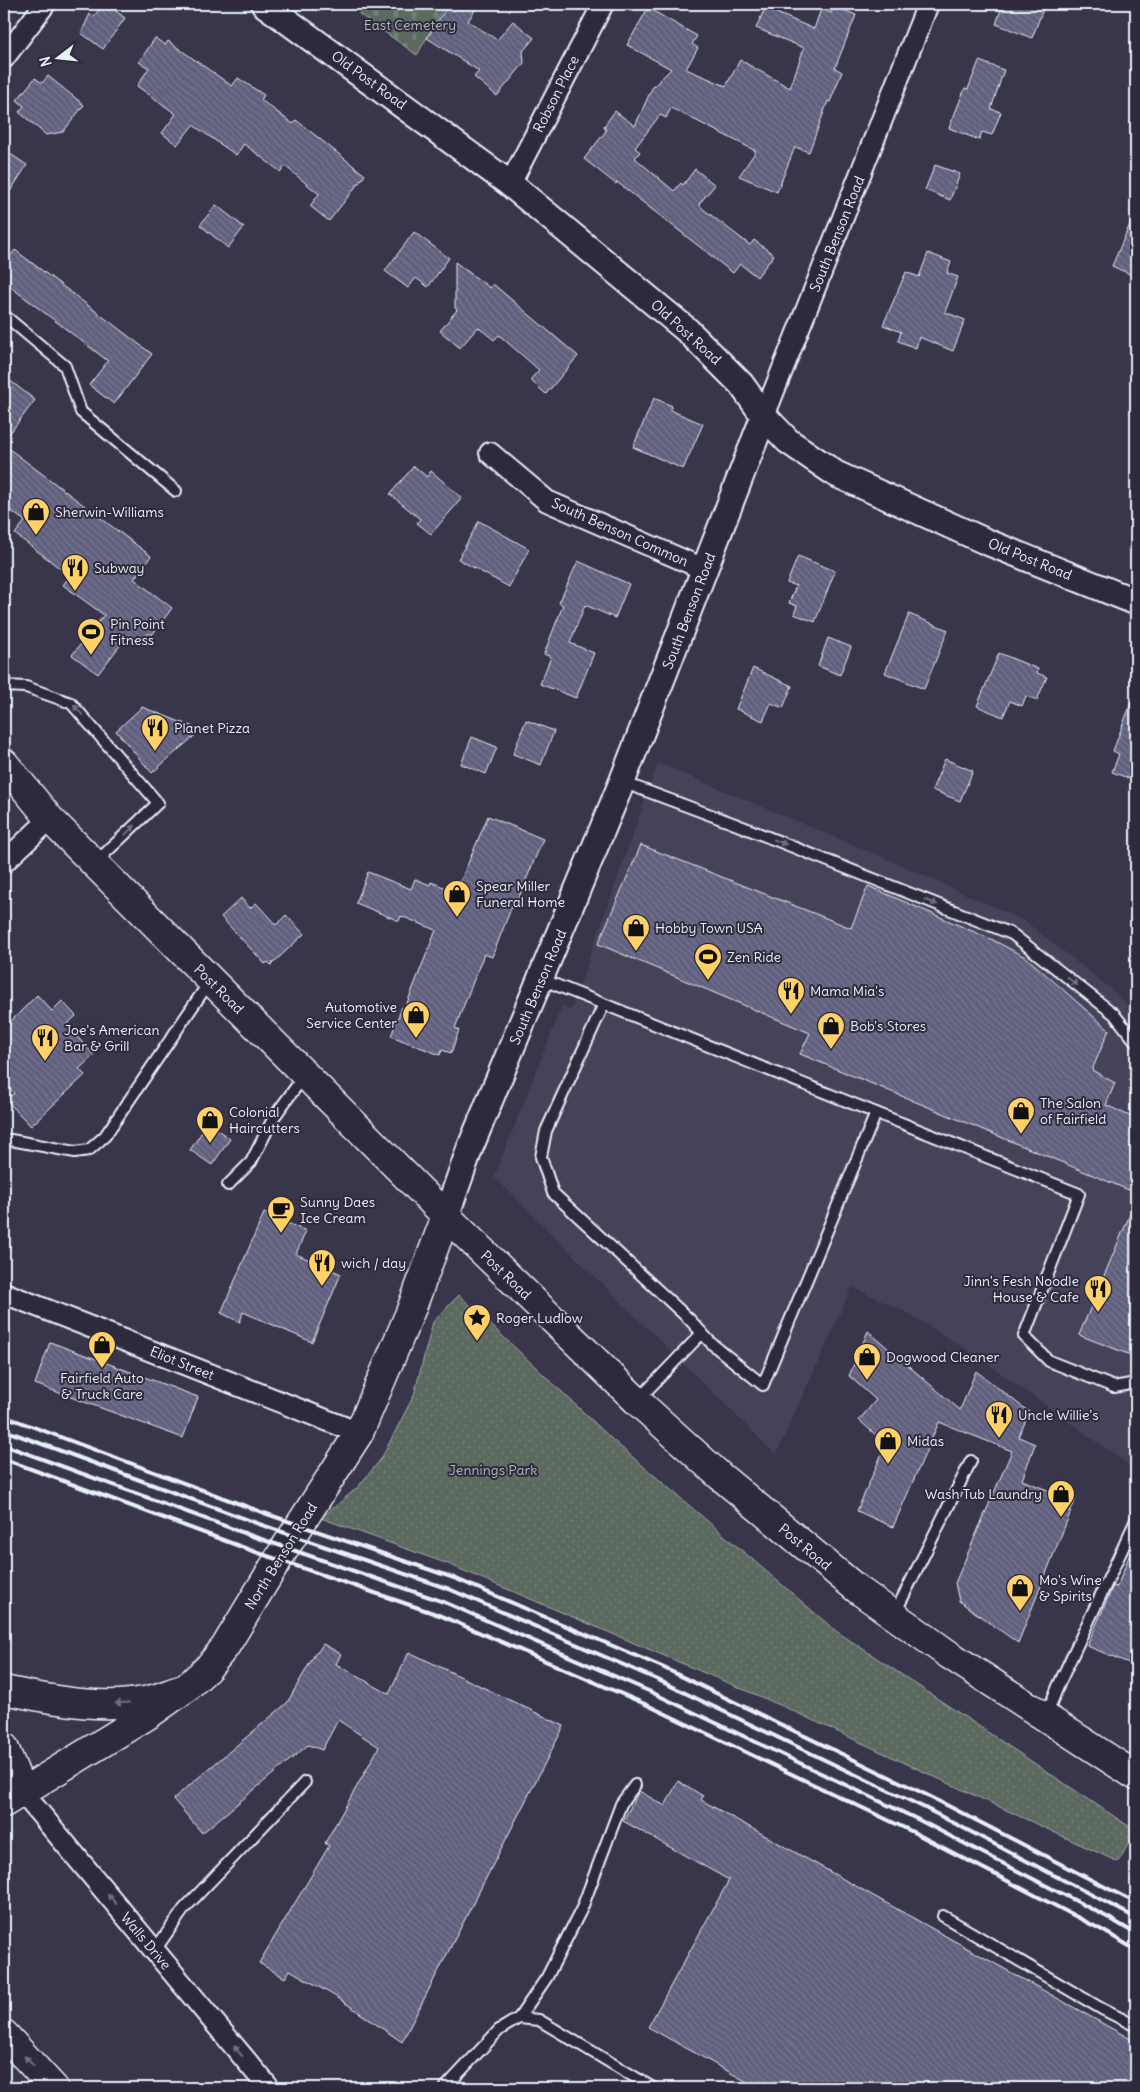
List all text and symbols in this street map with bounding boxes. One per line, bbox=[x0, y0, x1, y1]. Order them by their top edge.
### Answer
park label: East Cemetery bbox=[364, 16, 456, 34]
north arrow bbox=[32, 32, 82, 82]
street label: Old Post Road bbox=[328, 47, 410, 113]
street label: Robson Place bbox=[529, 53, 583, 135]
text: N bbox=[36, 54, 55, 69]
street label: South Benson Road bbox=[806, 173, 868, 295]
street label: Old Post Road bbox=[647, 296, 725, 368]
street label: South Benson Common bbox=[549, 494, 691, 570]
shop icon: Sherwin-Williams bbox=[21, 497, 51, 536]
place label: Sherwin-Williams bbox=[55, 503, 164, 521]
street label: Old Post Road bbox=[985, 534, 1075, 584]
street label: South Benson Road bbox=[659, 550, 719, 672]
restaurant icon: Subway bbox=[60, 553, 90, 592]
place label: Subway bbox=[94, 559, 145, 577]
place label: Pin Point Fitness bbox=[110, 615, 165, 649]
sports icon: Pin Point Fitness bbox=[76, 617, 106, 656]
one-way arrow bbox=[72, 705, 84, 717]
restaurant icon: Planet Pizza bbox=[140, 713, 170, 752]
place label: Planet Pizza bbox=[174, 719, 250, 737]
one-way arrow bbox=[124, 825, 136, 837]
one-way arrow bbox=[773, 838, 788, 846]
place label: Spear Miller Funeral Home bbox=[476, 877, 565, 911]
shop icon: Spear Miller Funeral Home bbox=[442, 879, 472, 918]
one-way arrow bbox=[924, 898, 939, 906]
shop icon: Hobby Town USA bbox=[621, 913, 651, 952]
place label: Hobby Town USA bbox=[655, 919, 763, 937]
street label: South Benson Road bbox=[506, 927, 570, 1047]
sports icon: Zen Ride bbox=[693, 942, 723, 981]
place label: Zen Ride bbox=[727, 948, 781, 966]
street label: Post Road bbox=[190, 960, 248, 1018]
one-way arrow bbox=[1065, 975, 1078, 986]
restaurant icon: Mama Mia's bbox=[776, 976, 806, 1015]
place label: Mama Mia's bbox=[810, 982, 884, 1000]
place label: Automotive Service Center bbox=[306, 998, 397, 1032]
shop icon: Automotive Service Center bbox=[401, 1000, 431, 1039]
shop icon: Bob's Stores bbox=[816, 1011, 846, 1050]
place label: Bob's Stores bbox=[850, 1017, 926, 1035]
place label: Joe's American Bar & Grill bbox=[64, 1021, 160, 1055]
restaurant icon: Joe's American Bar & Grill bbox=[30, 1023, 60, 1062]
place label: The Salon of Fairfield bbox=[1040, 1094, 1106, 1128]
shop icon: The Salon of Fairfield bbox=[1006, 1096, 1036, 1135]
place label: Colonial Haircutters bbox=[229, 1103, 300, 1137]
shop icon: Colonial Haircutters bbox=[195, 1105, 225, 1144]
place label: Sunny Daes Ice Cream bbox=[300, 1193, 375, 1227]
cafe icon: Sunny Daes Ice Cream bbox=[266, 1195, 296, 1234]
street label: Post Road bbox=[477, 1247, 535, 1303]
restaurant icon: wich / day bbox=[307, 1248, 337, 1287]
place label: wich / day bbox=[341, 1254, 406, 1272]
place label: Jinn's Fesh Noodle House & Cafe bbox=[964, 1272, 1079, 1306]
restaurant icon: Jinn's Fesh Noodle House & Cafe bbox=[1083, 1274, 1113, 1313]
place icon: Roger Ludlow bbox=[462, 1303, 492, 1342]
place label: Roger Ludlow bbox=[496, 1309, 583, 1327]
shop icon: Fairfield Auto & Truck Care bbox=[87, 1330, 117, 1369]
street label: Eliot Street bbox=[147, 1342, 217, 1384]
shop icon: Dogwood Cleaner bbox=[852, 1342, 882, 1381]
place label: Dogwood Cleaner bbox=[886, 1348, 999, 1366]
place label: Fairfield Auto & Truck Care bbox=[60, 1369, 144, 1403]
restaurant icon: Uncle Willie's bbox=[984, 1400, 1014, 1439]
place label: Uncle Willie's bbox=[1018, 1406, 1099, 1424]
shop icon: Midas bbox=[873, 1426, 903, 1465]
place label: Midas bbox=[907, 1432, 944, 1450]
park label: Jennings Park bbox=[449, 1461, 537, 1479]
shop icon: Wash Tub Laundry bbox=[1046, 1479, 1076, 1518]
place label: Wash Tub Laundry bbox=[925, 1485, 1042, 1503]
street label: North Benson Road bbox=[241, 1499, 321, 1613]
street label: Post Road bbox=[775, 1520, 835, 1574]
place label: Mo's Wine & Spirits bbox=[1039, 1571, 1102, 1605]
shop icon: Mo's Wine & Spirits bbox=[1005, 1573, 1035, 1612]
one-way arrow bbox=[113, 1699, 129, 1707]
one-way arrow bbox=[106, 1893, 117, 1906]
street label: Walls Drive bbox=[117, 1909, 175, 1973]
one-way arrow bbox=[233, 2045, 244, 2058]
one-way arrow bbox=[23, 2056, 35, 2068]

